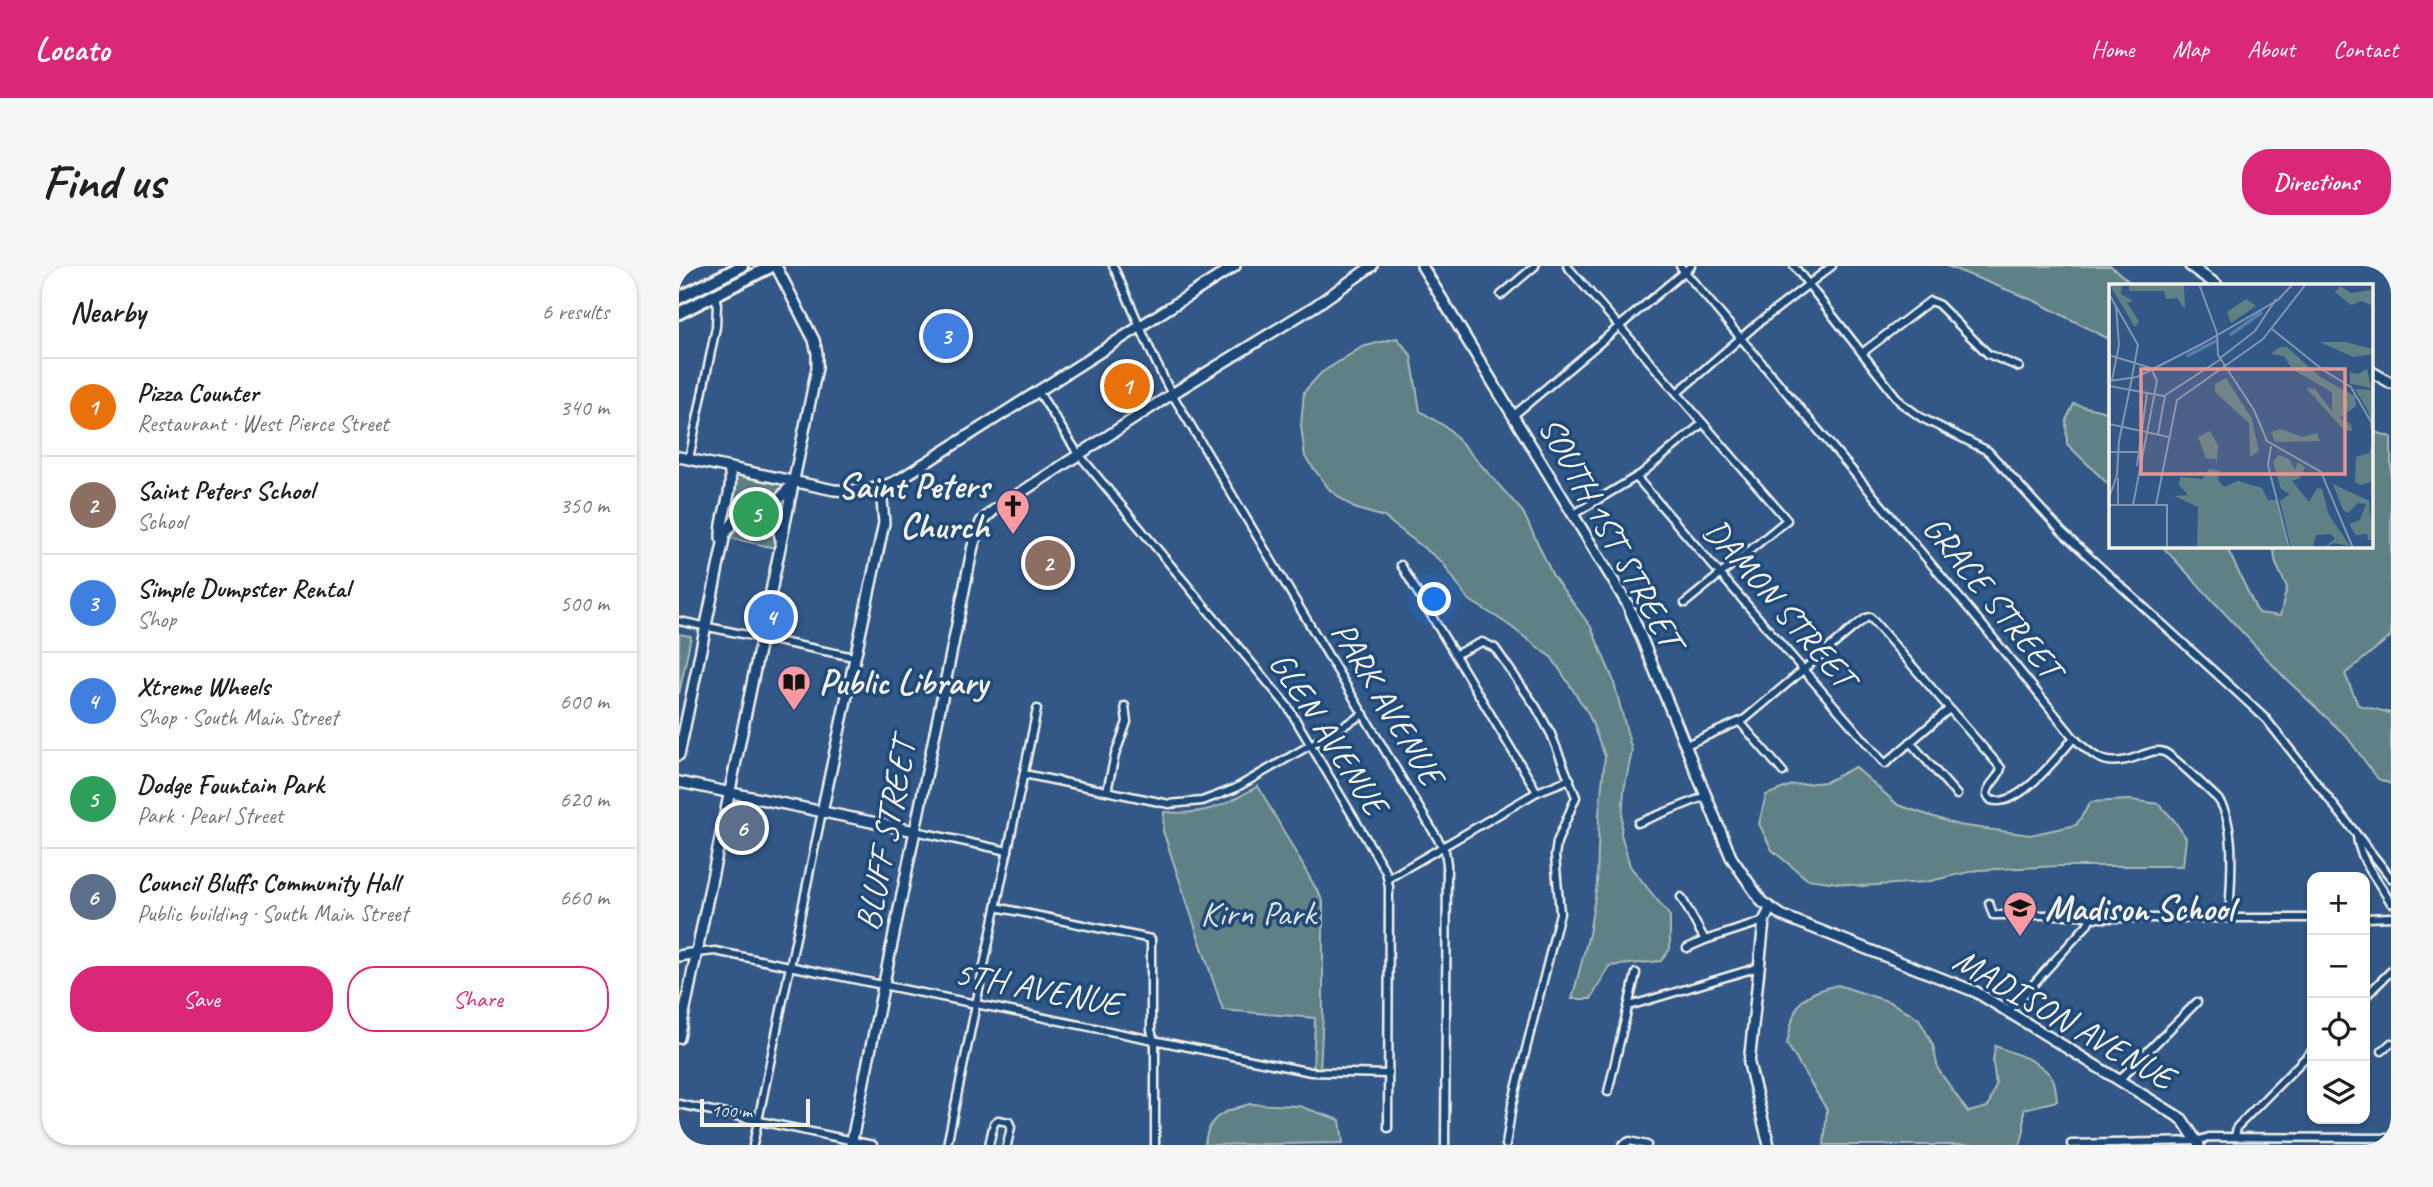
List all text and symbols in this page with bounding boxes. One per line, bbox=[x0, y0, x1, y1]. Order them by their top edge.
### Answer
text: Locato bbox=[35, 28, 109, 70]
text: Home bbox=[2091, 34, 2134, 64]
text: Map bbox=[2172, 34, 2209, 64]
text: About bbox=[2247, 34, 2295, 64]
text: Contact bbox=[2333, 34, 2398, 64]
button: Directions bbox=[2242, 149, 2391, 215]
text: Find us bbox=[42, 151, 164, 213]
inset map bbox=[2109, 284, 2373, 548]
text: Nearby bbox=[70, 293, 146, 331]
text: 6 results bbox=[542, 297, 609, 326]
pin: 3 bbox=[923, 310, 969, 362]
pin: 1 bbox=[1104, 360, 1150, 412]
text: Pizza Counter bbox=[137, 376, 258, 409]
text: 1 bbox=[88, 393, 98, 422]
text: 340 m bbox=[560, 393, 609, 422]
text: Restaurant · West Pierce Street bbox=[137, 409, 389, 438]
street label: SOUTH 1ST STREET bbox=[1528, 409, 1697, 664]
place label: Saint Peters Church bbox=[838, 464, 993, 549]
text: Saint Peters School bbox=[137, 474, 314, 507]
church icon: Saint Peters Church bbox=[994, 487, 1032, 536]
pin: 5 bbox=[733, 488, 779, 540]
text: 2 bbox=[88, 491, 98, 520]
text: 350 m bbox=[560, 491, 609, 520]
street label: GRACE STREET bbox=[1913, 506, 2077, 694]
text: School bbox=[137, 507, 186, 536]
street label: DAMON STREET bbox=[1694, 509, 1870, 703]
pin: 2 bbox=[1025, 537, 1071, 589]
text: Simple Dumpster Rental bbox=[137, 572, 350, 605]
your location bbox=[1417, 582, 1451, 616]
text: 3 bbox=[88, 589, 98, 618]
text: 500 m bbox=[560, 589, 609, 618]
pin: 4 bbox=[748, 591, 794, 643]
text: Shop bbox=[137, 605, 176, 634]
street label: PARK AVENUE bbox=[1321, 613, 1456, 797]
street label: GLEN AVENUE bbox=[1259, 643, 1401, 827]
place label: Public Library bbox=[819, 660, 991, 705]
library icon: Public Library bbox=[775, 663, 813, 712]
text: Xtreme Wheels bbox=[137, 670, 270, 703]
text: 4 bbox=[88, 687, 98, 716]
text: 600 m bbox=[560, 687, 609, 716]
text: Shop · South Main Street bbox=[137, 703, 338, 732]
street label: BLUFF STREET bbox=[845, 727, 928, 934]
text: Dodge Fountain Park bbox=[137, 768, 324, 801]
text: 5 bbox=[88, 785, 98, 814]
text: 620 m bbox=[560, 785, 609, 814]
text: Park · Pearl Street bbox=[137, 801, 283, 830]
pin: 6 bbox=[719, 802, 765, 854]
text: Council Bluffs Community Hall bbox=[137, 866, 399, 899]
map controls bbox=[2307, 872, 2370, 1124]
button: + bbox=[2307, 872, 2370, 935]
text: 6 bbox=[88, 883, 98, 912]
text: 660 m bbox=[560, 883, 609, 912]
place label: Madison School bbox=[2045, 886, 2240, 931]
school or university icon: Madison School bbox=[2001, 889, 2039, 938]
park label: Kirn Park bbox=[1201, 891, 1319, 936]
text: Public building · South Main Street bbox=[137, 899, 408, 928]
button: − bbox=[2307, 935, 2370, 998]
street label: MADISON AVENUE bbox=[1945, 937, 2186, 1102]
street label: 5TH AVENUE bbox=[951, 950, 1129, 1028]
button: Save bbox=[70, 966, 333, 1032]
button: Share bbox=[347, 966, 609, 1032]
button: locate bbox=[2307, 998, 2370, 1061]
button: layers bbox=[2307, 1061, 2370, 1124]
scale bar bbox=[700, 1096, 810, 1128]
text: 100 m bbox=[711, 1099, 752, 1123]

